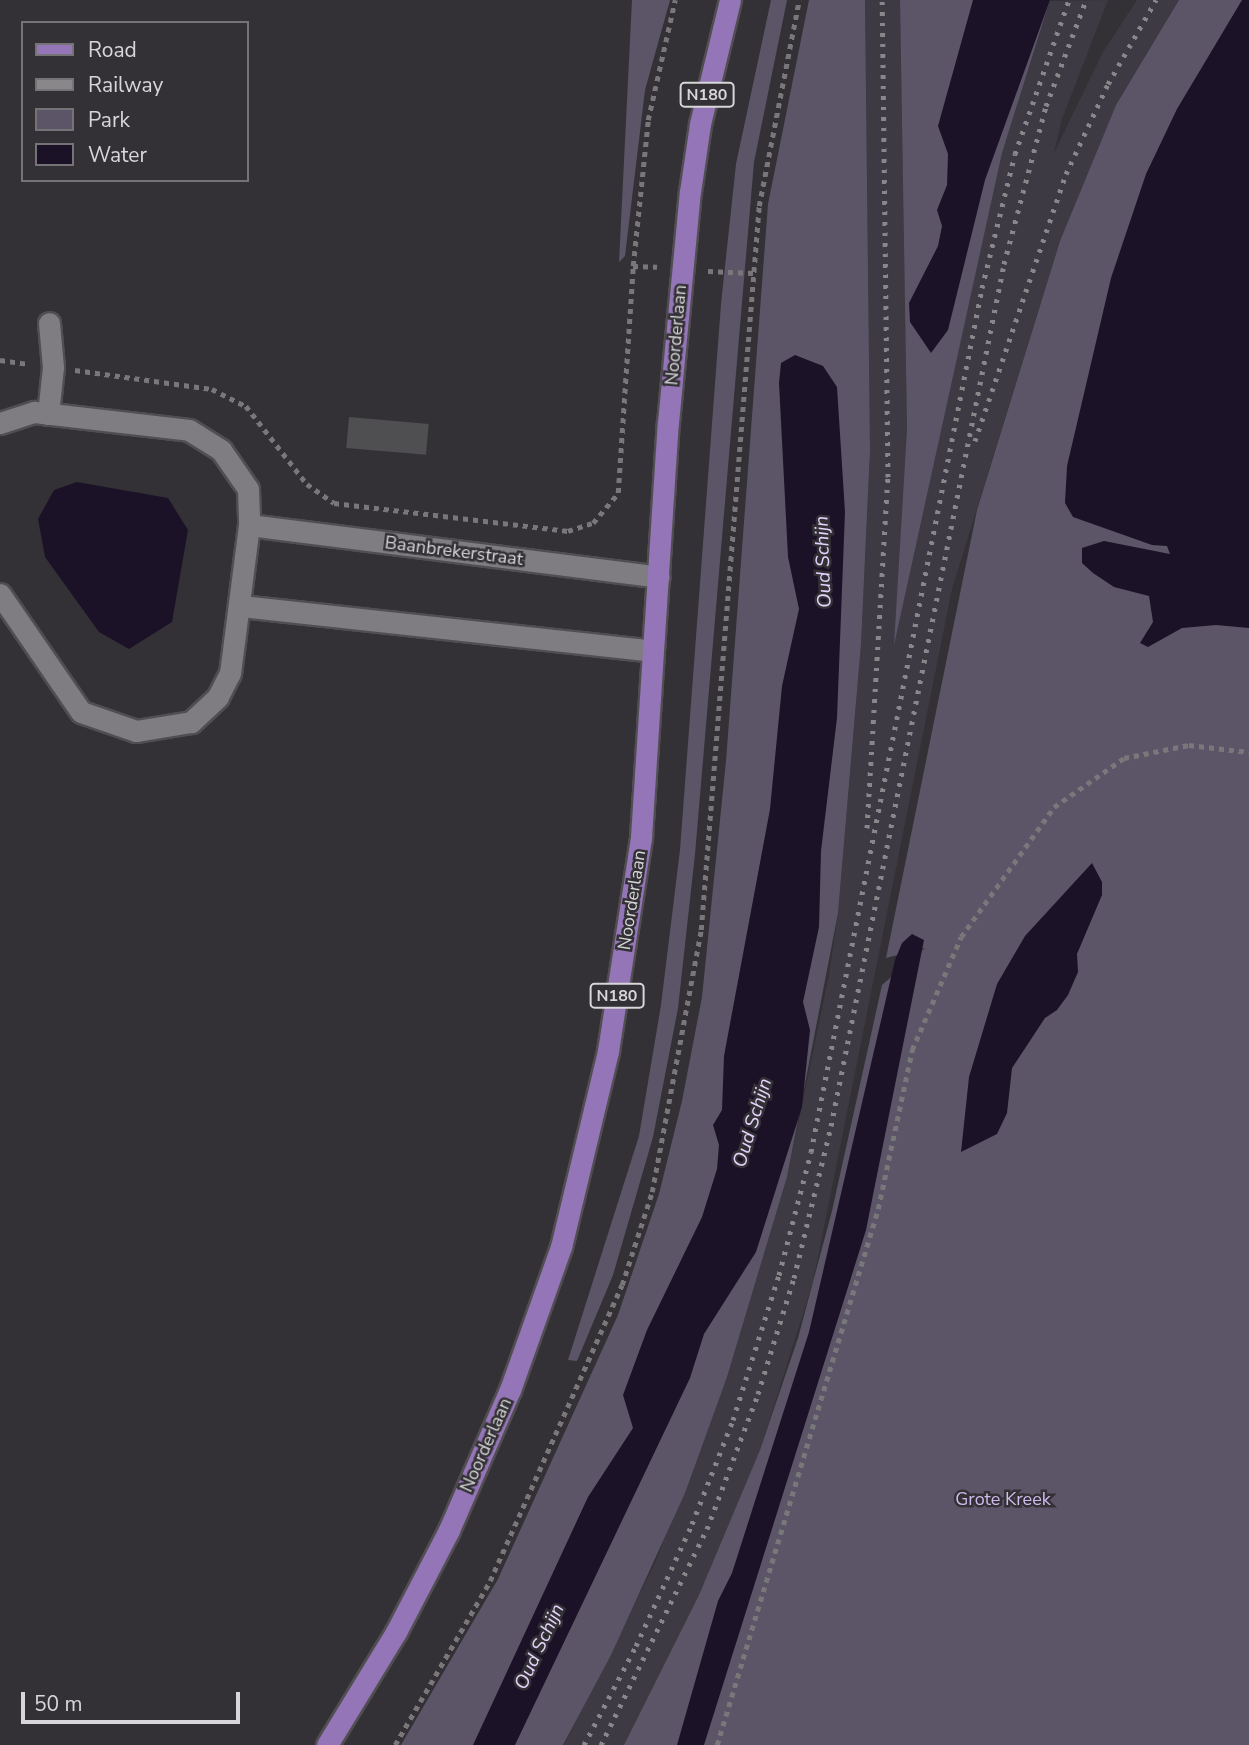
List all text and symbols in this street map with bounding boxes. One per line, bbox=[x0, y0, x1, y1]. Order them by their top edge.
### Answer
legend bbox=[21, 21, 248, 182]
text: Road bbox=[88, 36, 137, 64]
text: Railway bbox=[88, 71, 163, 99]
road number: N180 bbox=[679, 82, 735, 108]
text: Park bbox=[88, 106, 130, 134]
text: Water bbox=[88, 141, 147, 169]
street label: Noorderlaan bbox=[661, 284, 691, 386]
water label: Oud Schijn bbox=[811, 516, 837, 608]
street label: Baanbrekerstraat bbox=[384, 532, 524, 570]
street label: Noorderlaan bbox=[613, 849, 651, 951]
road number: N180 bbox=[589, 984, 645, 1008]
water label: Oud Schijn bbox=[729, 1076, 777, 1170]
street label: Noorderlaan bbox=[456, 1395, 516, 1495]
park label: Grote Kreek bbox=[955, 1488, 1051, 1510]
water label: Oud Schijn bbox=[510, 1600, 570, 1694]
scale bar bbox=[24, 1678, 243, 1722]
text: 50 m bbox=[34, 1690, 83, 1718]

